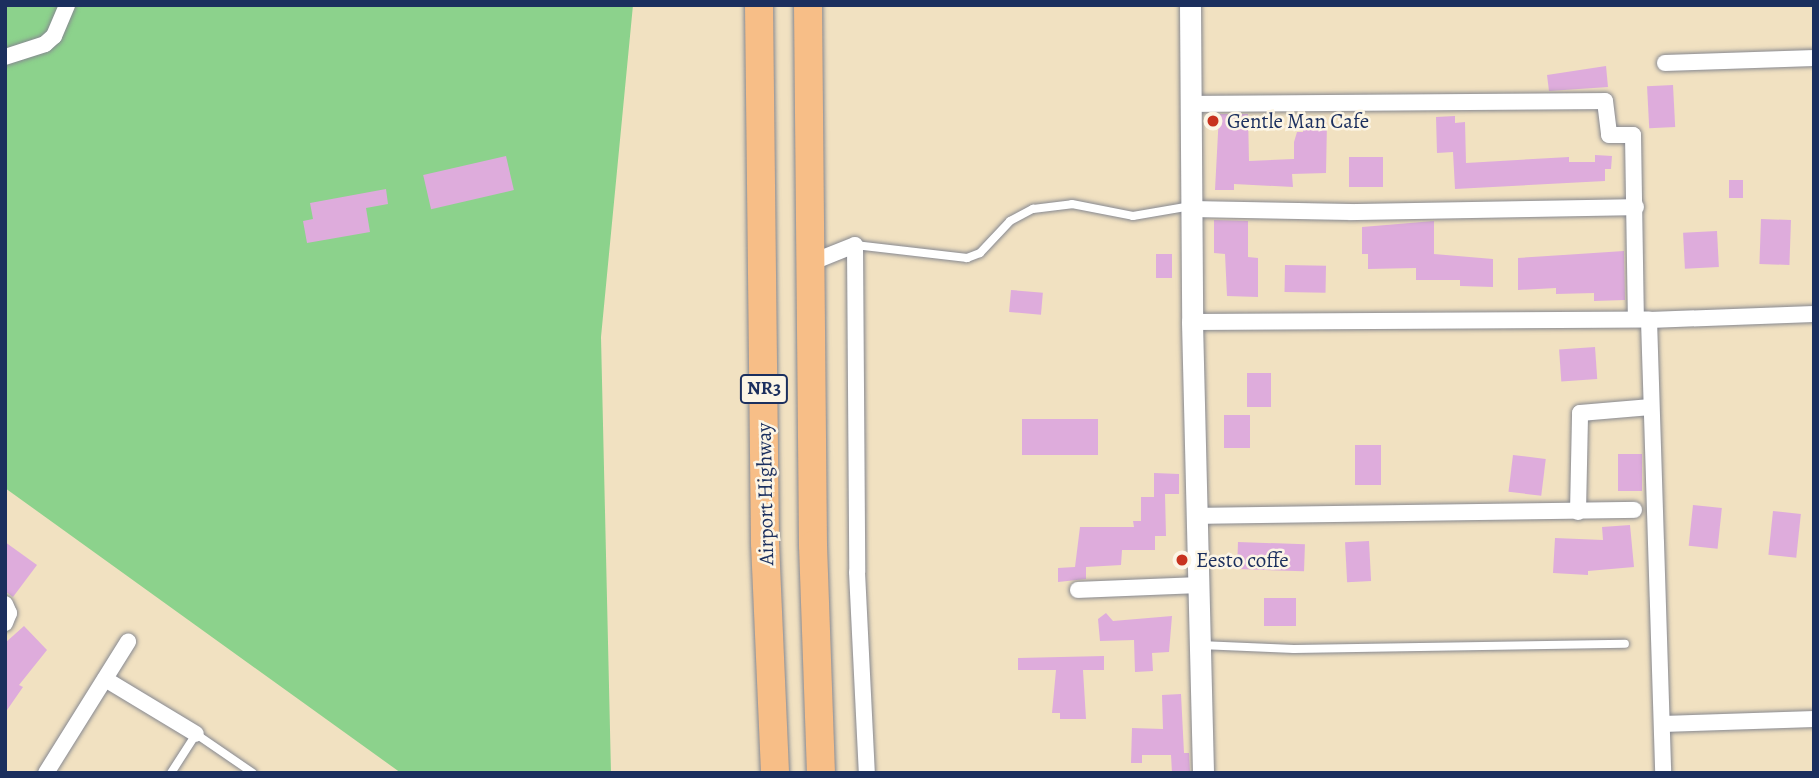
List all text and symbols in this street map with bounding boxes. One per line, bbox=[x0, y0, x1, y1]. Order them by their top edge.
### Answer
place label: Gentle Man Cafe bbox=[1227, 108, 1369, 134]
marker: Gentle Man Cafe bbox=[1205, 113, 1221, 129]
road number: NR3 bbox=[740, 374, 788, 404]
street label: Airport Highway bbox=[751, 422, 779, 566]
place label: Eesto coffe bbox=[1196, 547, 1289, 573]
marker: Eesto coffe bbox=[1174, 552, 1190, 568]

